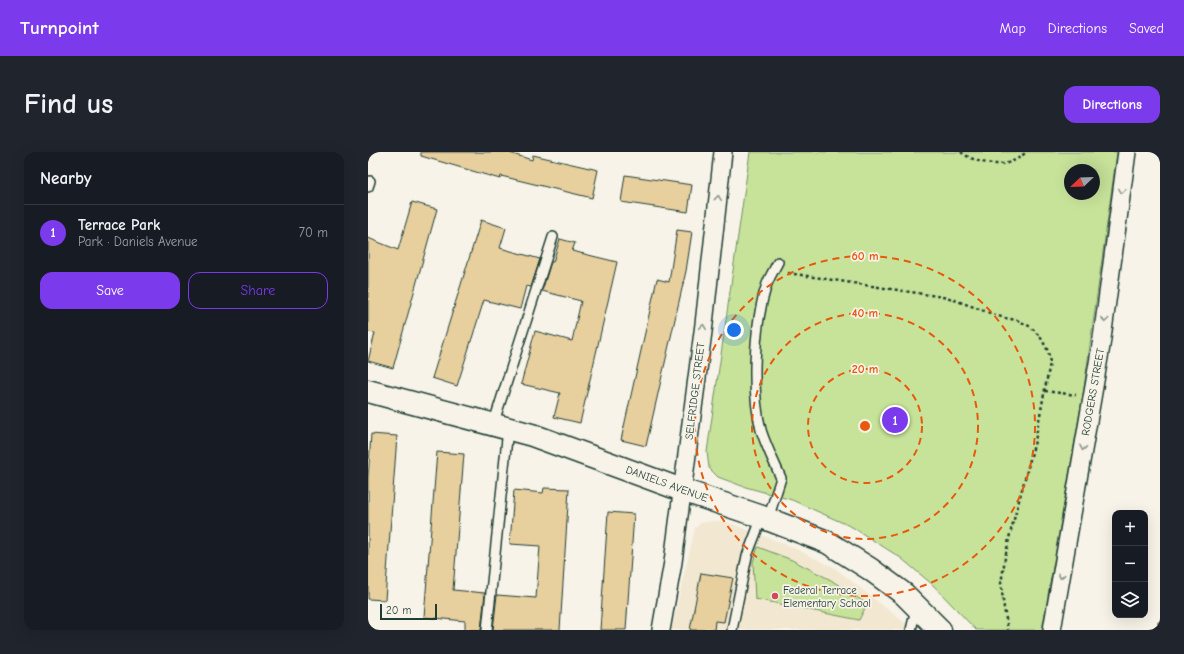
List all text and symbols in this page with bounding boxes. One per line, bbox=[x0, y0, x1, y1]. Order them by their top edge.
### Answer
text: Turnpoint bbox=[20, 17, 99, 39]
text: Map bbox=[999, 20, 1026, 37]
text: Directions bbox=[1048, 20, 1107, 37]
text: Saved bbox=[1129, 20, 1164, 37]
button: Directions bbox=[1064, 86, 1160, 123]
text: Find us bbox=[24, 88, 113, 120]
north arrow bbox=[1064, 164, 1100, 200]
text: Nearby bbox=[40, 169, 91, 188]
one-way arrow bbox=[1118, 188, 1127, 194]
one-way arrow bbox=[713, 195, 722, 201]
text: Terrace Park bbox=[78, 216, 160, 234]
text: 1 bbox=[50, 225, 56, 240]
text: 70 m bbox=[299, 225, 328, 240]
text: Park · Daniels Avenue bbox=[78, 234, 198, 249]
text: 60 m bbox=[852, 249, 878, 263]
button: Save bbox=[40, 272, 180, 309]
button: Share bbox=[188, 272, 328, 309]
text: 40 m bbox=[852, 306, 878, 320]
one-way arrow bbox=[1101, 316, 1110, 323]
your location bbox=[724, 320, 744, 340]
one-way arrow bbox=[698, 324, 707, 330]
street label: SELFRIDGE STREET bbox=[683, 341, 707, 440]
street label: RODGERS STREET bbox=[1079, 347, 1107, 437]
text: 20 m bbox=[852, 362, 878, 376]
pin: 1 bbox=[882, 405, 908, 435]
centre of rings bbox=[858, 419, 872, 433]
one-way arrow bbox=[1080, 445, 1088, 451]
street label: DANIELS AVENUE bbox=[624, 463, 710, 505]
map controls bbox=[1112, 510, 1148, 618]
button: + bbox=[1112, 510, 1148, 546]
button: − bbox=[1112, 546, 1148, 582]
one-way arrow bbox=[1057, 573, 1066, 579]
button: layers bbox=[1112, 582, 1148, 618]
place label: Federal Terrace Elementary School bbox=[783, 584, 871, 610]
marker: Federal Terrace Elementary School bbox=[770, 591, 780, 601]
scale bar bbox=[380, 602, 437, 621]
text: 20 m bbox=[386, 604, 411, 617]

